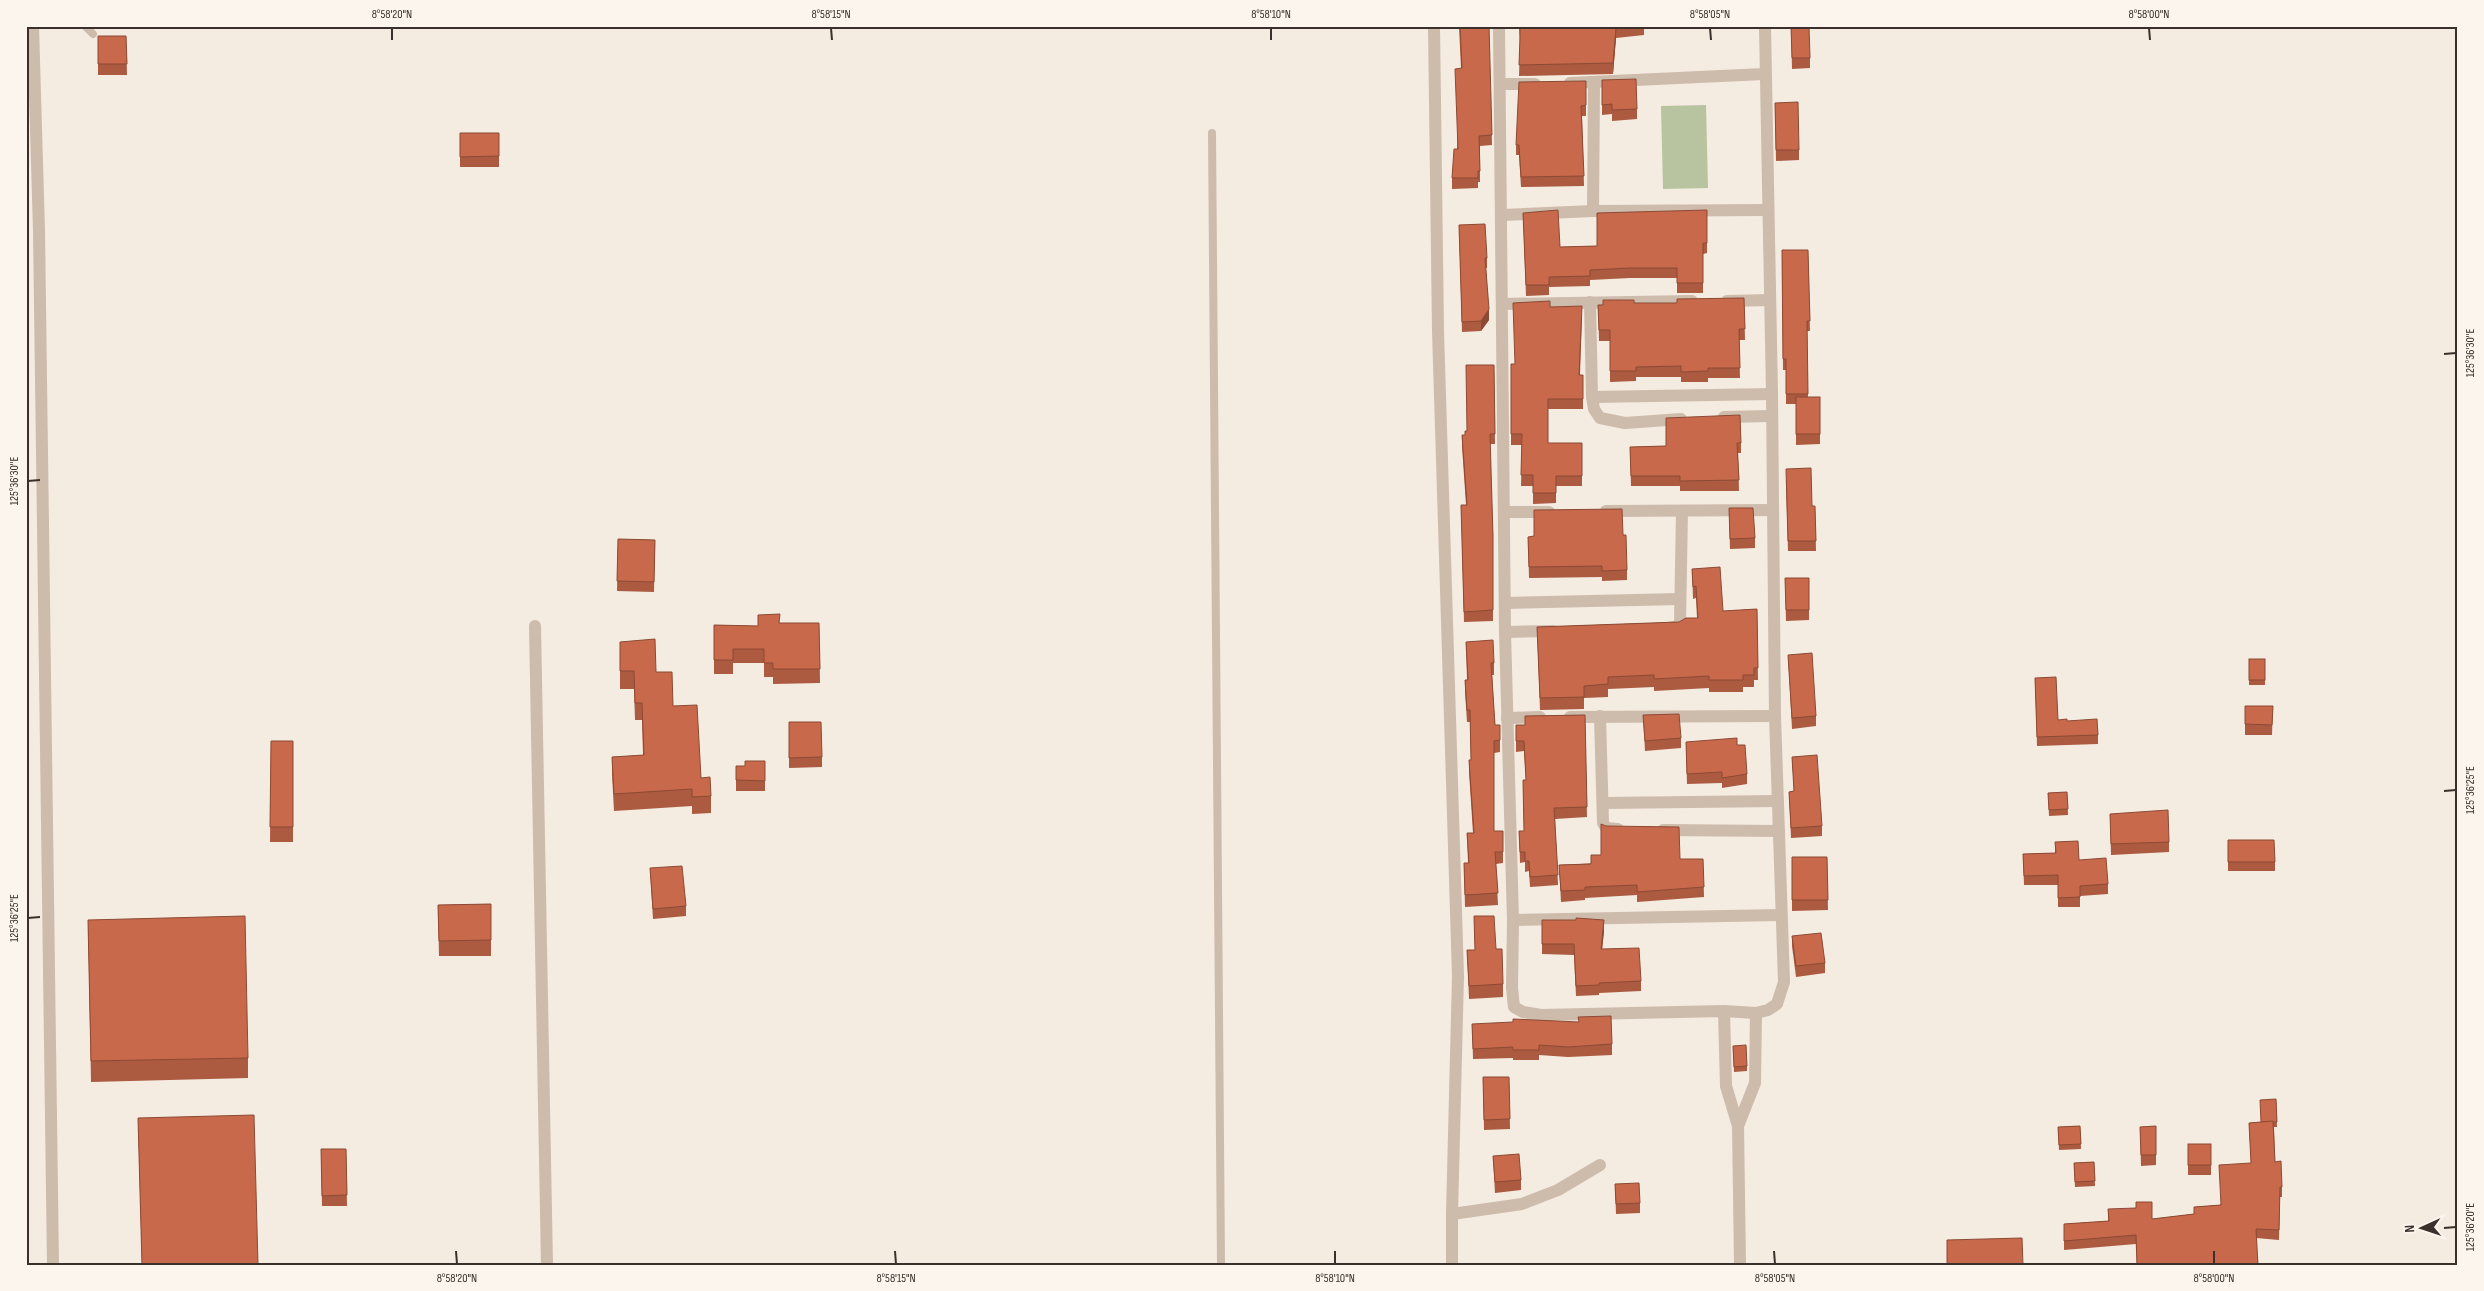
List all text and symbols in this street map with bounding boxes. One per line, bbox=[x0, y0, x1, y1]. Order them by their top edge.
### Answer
text: 8°58'20"N bbox=[372, 7, 412, 22]
text: 8°58'15"N bbox=[811, 7, 851, 22]
text: 8°58'10"N bbox=[1251, 7, 1291, 22]
text: 8°58'05"N bbox=[1690, 7, 1730, 22]
text: 8°58'00"N bbox=[2129, 7, 2169, 22]
text: 125°36'30"E bbox=[2463, 329, 2478, 377]
text: 125°36'30"E bbox=[7, 457, 22, 505]
text: 125°36'25"E bbox=[2463, 766, 2478, 814]
text: 125°36'25"E bbox=[7, 894, 22, 942]
text: 125°36'20"E bbox=[2463, 1203, 2478, 1251]
north arrow bbox=[2396, 1204, 2446, 1254]
text: N bbox=[2401, 1224, 2418, 1233]
text: 8°58'20"N bbox=[437, 1271, 477, 1286]
text: 8°58'15"N bbox=[876, 1271, 916, 1286]
text: 8°58'10"N bbox=[1315, 1271, 1355, 1286]
text: 8°58'05"N bbox=[1755, 1271, 1795, 1286]
text: 8°58'00"N bbox=[2194, 1271, 2234, 1286]

